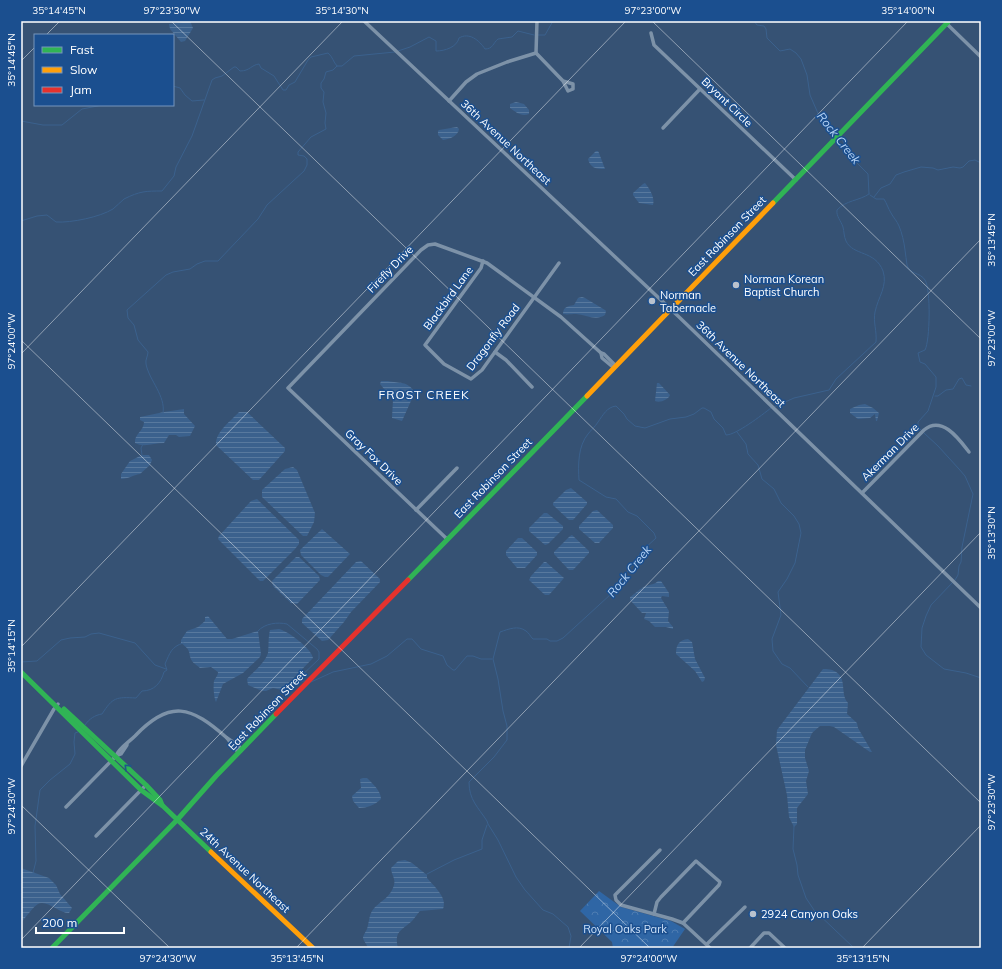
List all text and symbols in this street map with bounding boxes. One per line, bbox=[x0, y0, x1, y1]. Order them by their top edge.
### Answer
text: 35°14'45"N bbox=[32, 4, 86, 17]
text: 97°23'30"W bbox=[144, 4, 200, 17]
text: 35°14'30"N bbox=[315, 4, 369, 17]
text: 97°23'00"W bbox=[625, 4, 681, 17]
text: 35°14'00"N bbox=[881, 4, 935, 17]
text: 35°14'45"N bbox=[5, 33, 18, 87]
legend bbox=[34, 34, 174, 106]
text: Fast bbox=[70, 42, 94, 57]
text: Slow bbox=[70, 62, 98, 77]
street label: Bryant Circle bbox=[699, 74, 755, 130]
text: Jam bbox=[70, 82, 92, 97]
street label: 36th Avenue Northeast bbox=[458, 96, 554, 188]
water label: Rock Creek bbox=[814, 109, 864, 168]
street label: East Robinson Street bbox=[685, 193, 769, 279]
text: 35°13'45"N bbox=[985, 213, 998, 267]
street label: Firefly Drive bbox=[364, 242, 416, 296]
street label: Blackbird Lane bbox=[420, 263, 476, 333]
place label: Norman Korean Baptist Church bbox=[744, 272, 824, 299]
marker: Norman Korean Baptist Church bbox=[731, 280, 741, 290]
place label: Norman Tabernacle bbox=[660, 288, 716, 315]
marker: Norman Tabernacle bbox=[647, 296, 657, 306]
street label: Dragonfly Road bbox=[463, 301, 523, 373]
text: 97°23'00"W bbox=[985, 310, 998, 366]
text: 97°24'00"W bbox=[5, 313, 18, 369]
street label: 36th Avenue Northeast bbox=[694, 318, 789, 410]
district label: FROST CREEK bbox=[378, 387, 470, 402]
street label: Akerman Drive bbox=[858, 420, 922, 484]
street label: Gray Fox Drive bbox=[342, 426, 406, 488]
street label: East Robinson Street bbox=[451, 435, 535, 521]
text: 35°13'30"N bbox=[985, 506, 998, 560]
water label: Rock Creek bbox=[604, 542, 655, 600]
text: 35°14'15"N bbox=[5, 619, 18, 673]
street label: East Robinson Street bbox=[225, 667, 309, 753]
one-way arrow bbox=[124, 764, 132, 772]
text: 97°23'30"W bbox=[985, 774, 998, 830]
text: 97°24'30"W bbox=[5, 778, 18, 834]
street label: 24th Avenue Northeast bbox=[197, 824, 293, 916]
place label: 2924 Canyon Oaks bbox=[761, 907, 858, 921]
scale bar bbox=[36, 909, 124, 935]
marker: 2924 Canyon Oaks bbox=[748, 909, 758, 919]
text: 200 m bbox=[42, 915, 77, 930]
park label: Royal Oaks Park bbox=[583, 922, 667, 936]
text: 97°24'30"W bbox=[140, 952, 196, 965]
text: 35°13'45"N bbox=[270, 952, 324, 965]
text: 97°24'00"W bbox=[621, 952, 677, 965]
text: 35°13'15"N bbox=[836, 952, 890, 965]

